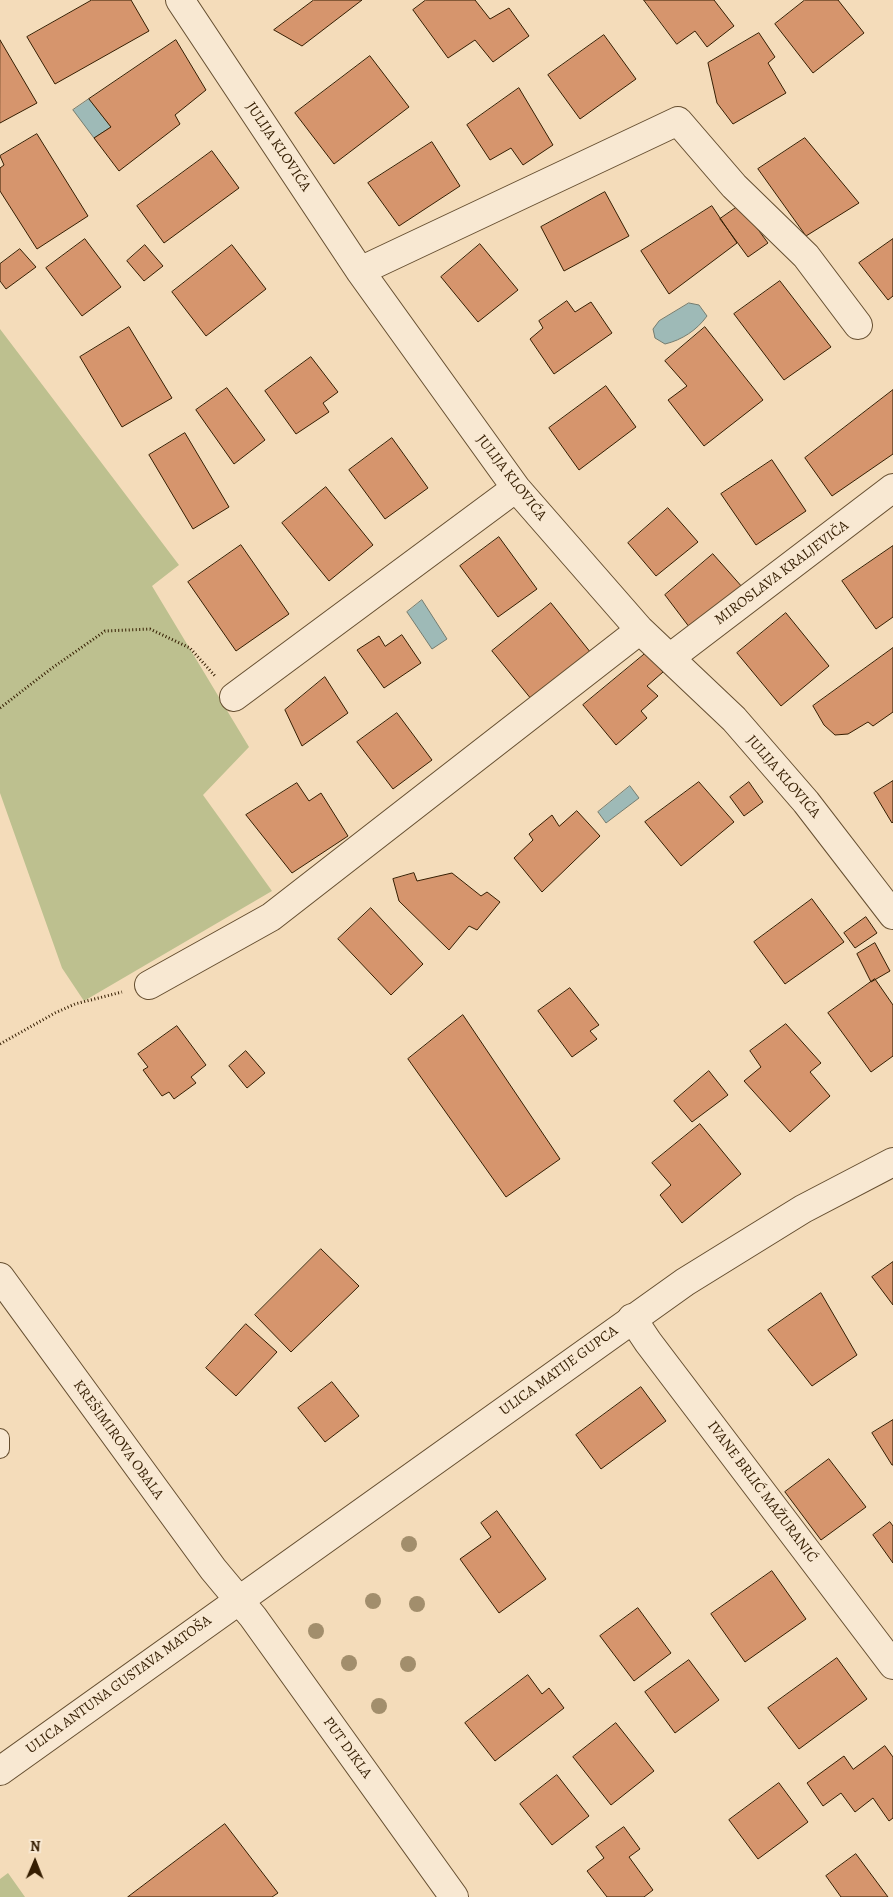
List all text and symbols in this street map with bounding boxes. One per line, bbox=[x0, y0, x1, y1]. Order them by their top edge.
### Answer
street label: JULIJA KLOVIĆA bbox=[241, 99, 315, 195]
street label: JULIJA KLOVIĆA bbox=[472, 431, 550, 525]
street label: MIROSLAVA KRALJEVIČA bbox=[711, 517, 853, 629]
street label: JULIJA KLOVIĆA bbox=[742, 732, 824, 822]
street label: ULICA MATIJE GUPCA bbox=[496, 1322, 622, 1420]
street label: KREŠIMIROVA OBALA bbox=[69, 1377, 167, 1503]
street label: IVANE BRLIĆ MAŽURANIĆ bbox=[703, 1418, 821, 1566]
street label: ULICA ANTUNA GUSTAVA MATOŠA bbox=[23, 1612, 215, 1758]
street label: PUT DIKLA bbox=[319, 1714, 375, 1782]
north arrow bbox=[10, 1837, 60, 1887]
text: N bbox=[30, 1837, 41, 1856]

